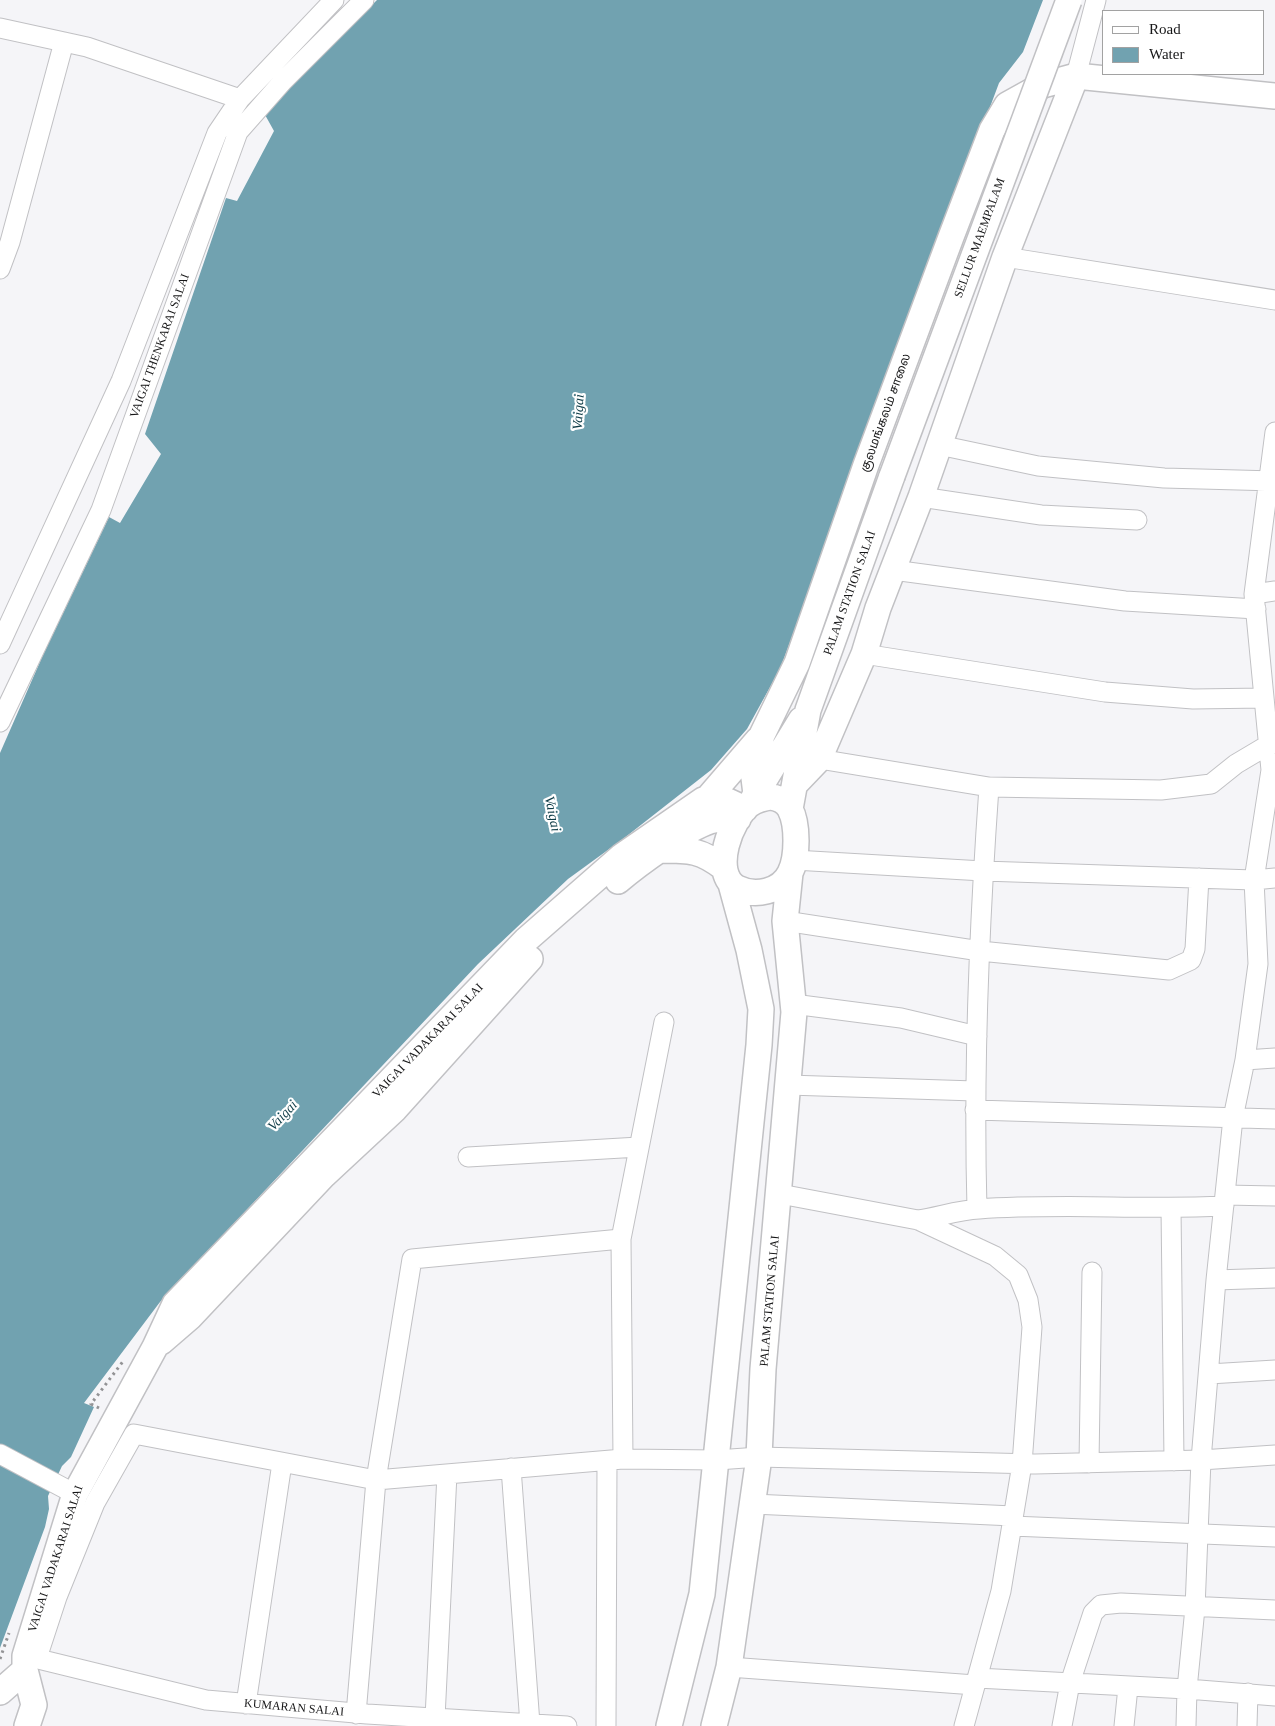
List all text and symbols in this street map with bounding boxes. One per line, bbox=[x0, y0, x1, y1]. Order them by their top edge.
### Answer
legend bbox=[1102, 10, 1265, 75]
text: Road bbox=[1149, 21, 1181, 37]
text: Water bbox=[1149, 46, 1184, 62]
street label: SELLUR MAEMPALAM bbox=[952, 176, 1008, 300]
street label: VAIGAI THENKARAI SALAI bbox=[127, 272, 193, 420]
street label: குலமங்கலம் சாலை bbox=[858, 352, 914, 474]
water label: Vaigai bbox=[570, 394, 588, 430]
street label: PALAM STATION SALAI bbox=[821, 529, 879, 657]
water label: Vaigai bbox=[540, 795, 564, 833]
street label: VAIGAI VADAKARAI SALAI bbox=[369, 981, 487, 1101]
water label: Vaigai bbox=[265, 1097, 301, 1135]
street label: PALAM STATION SALAI bbox=[757, 1235, 783, 1367]
street label: VAIGAI VADAKARAI SALAI bbox=[25, 1484, 87, 1634]
street label: KUMARAN SALAI bbox=[243, 1696, 345, 1720]

